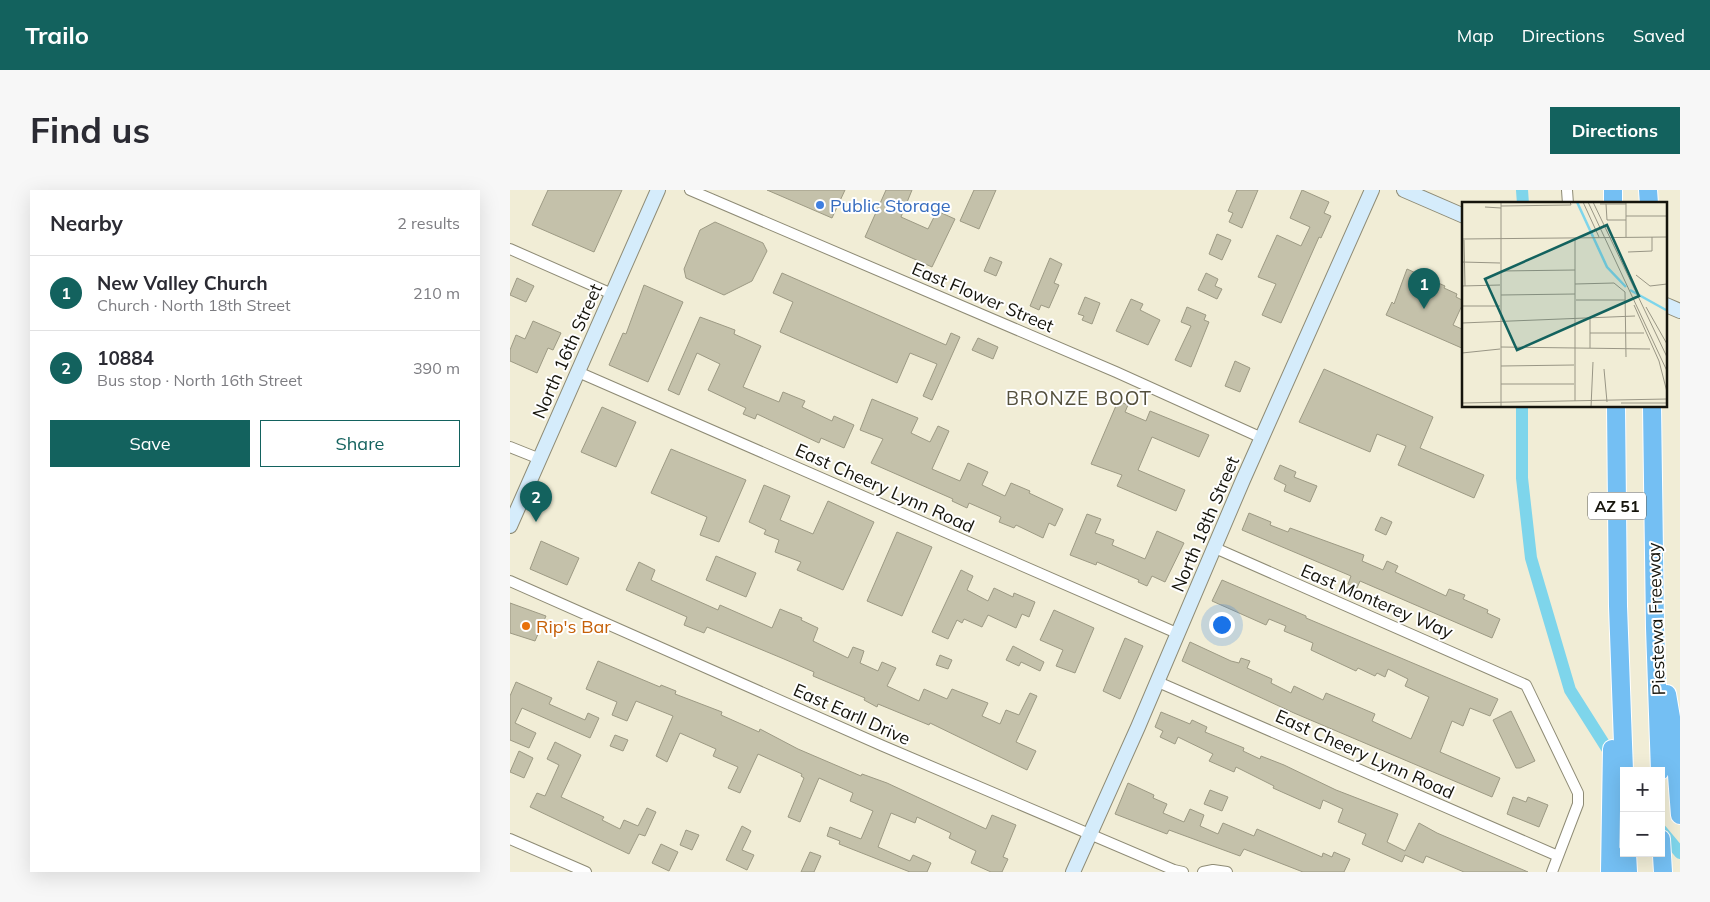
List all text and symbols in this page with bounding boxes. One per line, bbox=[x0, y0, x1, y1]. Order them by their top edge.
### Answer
text: Trailo bbox=[25, 20, 89, 50]
text: Map bbox=[1457, 24, 1494, 47]
text: Directions bbox=[1522, 24, 1605, 47]
text: Saved bbox=[1633, 24, 1685, 47]
button: Directions bbox=[1550, 107, 1680, 154]
text: Find us bbox=[30, 108, 150, 152]
place label: Public Storage bbox=[830, 194, 951, 217]
marker: Public Storage bbox=[814, 199, 826, 211]
inset map bbox=[1462, 202, 1668, 408]
text: Nearby bbox=[50, 210, 123, 236]
text: 2 results bbox=[397, 213, 460, 233]
street label: East Flower Street bbox=[909, 257, 1057, 337]
pin: 1 bbox=[1408, 268, 1440, 309]
text: New Valley Church bbox=[97, 271, 268, 295]
street label: North 16th Street bbox=[527, 280, 607, 422]
text: 1 bbox=[61, 283, 71, 303]
text: 210 m bbox=[413, 283, 460, 303]
text: Church · North 18th Street bbox=[97, 295, 291, 315]
text: 10884 bbox=[97, 346, 154, 370]
text: 2 bbox=[61, 358, 71, 378]
text: 390 m bbox=[413, 358, 460, 378]
text: Bus stop · North 16th Street bbox=[97, 370, 302, 390]
district label: BRONZE BOOT bbox=[1006, 386, 1152, 410]
button: Save bbox=[50, 420, 250, 467]
button: Share bbox=[260, 420, 460, 467]
street label: East Cheery Lynn Road bbox=[792, 438, 978, 538]
street label: North 18th Street bbox=[1166, 453, 1244, 595]
pin: 2 bbox=[520, 481, 552, 522]
road number: AZ 51 bbox=[1588, 492, 1646, 520]
street label: Piestewa Freeway bbox=[1642, 542, 1670, 696]
street label: East Monterey Way bbox=[1297, 559, 1457, 644]
your location bbox=[1209, 612, 1235, 638]
place label: Rip's Bar bbox=[536, 615, 611, 638]
marker: Rip's Bar bbox=[520, 620, 532, 632]
street label: East Earll Drive bbox=[790, 678, 914, 750]
street label: East Cheery Lynn Road bbox=[1272, 704, 1458, 804]
map controls bbox=[1620, 767, 1665, 857]
button: + bbox=[1620, 767, 1665, 812]
button: − bbox=[1620, 812, 1665, 857]

